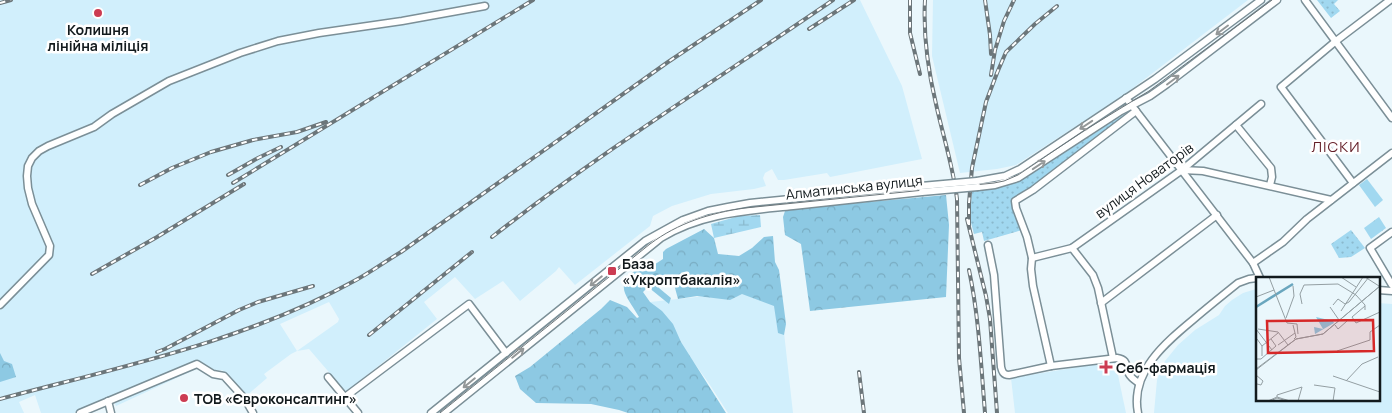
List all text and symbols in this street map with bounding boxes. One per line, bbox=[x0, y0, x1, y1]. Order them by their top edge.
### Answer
marker: Колишня лінійна міліція bbox=[92, 7, 104, 19]
place label: Колишня лінійна міліція bbox=[48, 20, 148, 55]
one-way arrow bbox=[1216, 24, 1229, 35]
one-way arrow bbox=[1166, 74, 1179, 85]
one-way arrow bbox=[1079, 120, 1093, 130]
district label: ЛІСКИ bbox=[1312, 136, 1360, 157]
street label: вулиця Новаторів bbox=[1091, 138, 1197, 222]
one-way arrow bbox=[1032, 160, 1046, 170]
street label: Алматинська вулиця bbox=[785, 170, 923, 204]
place label: База «Укроптбакалія» bbox=[622, 254, 741, 289]
marker: База «Укроптбакалія» bbox=[606, 265, 618, 277]
one-way arrow bbox=[590, 275, 603, 286]
inset map bbox=[1256, 277, 1380, 400]
one-way arrow bbox=[511, 348, 524, 359]
place label: Себ-фармація bbox=[1116, 358, 1216, 377]
marker: Себ-фармація bbox=[1100, 361, 1112, 373]
one-way arrow bbox=[463, 377, 476, 388]
place label: ТОВ «Євроконсалтинг» bbox=[194, 389, 357, 408]
marker: ТОВ «Євроконсалтинг» bbox=[178, 392, 190, 404]

